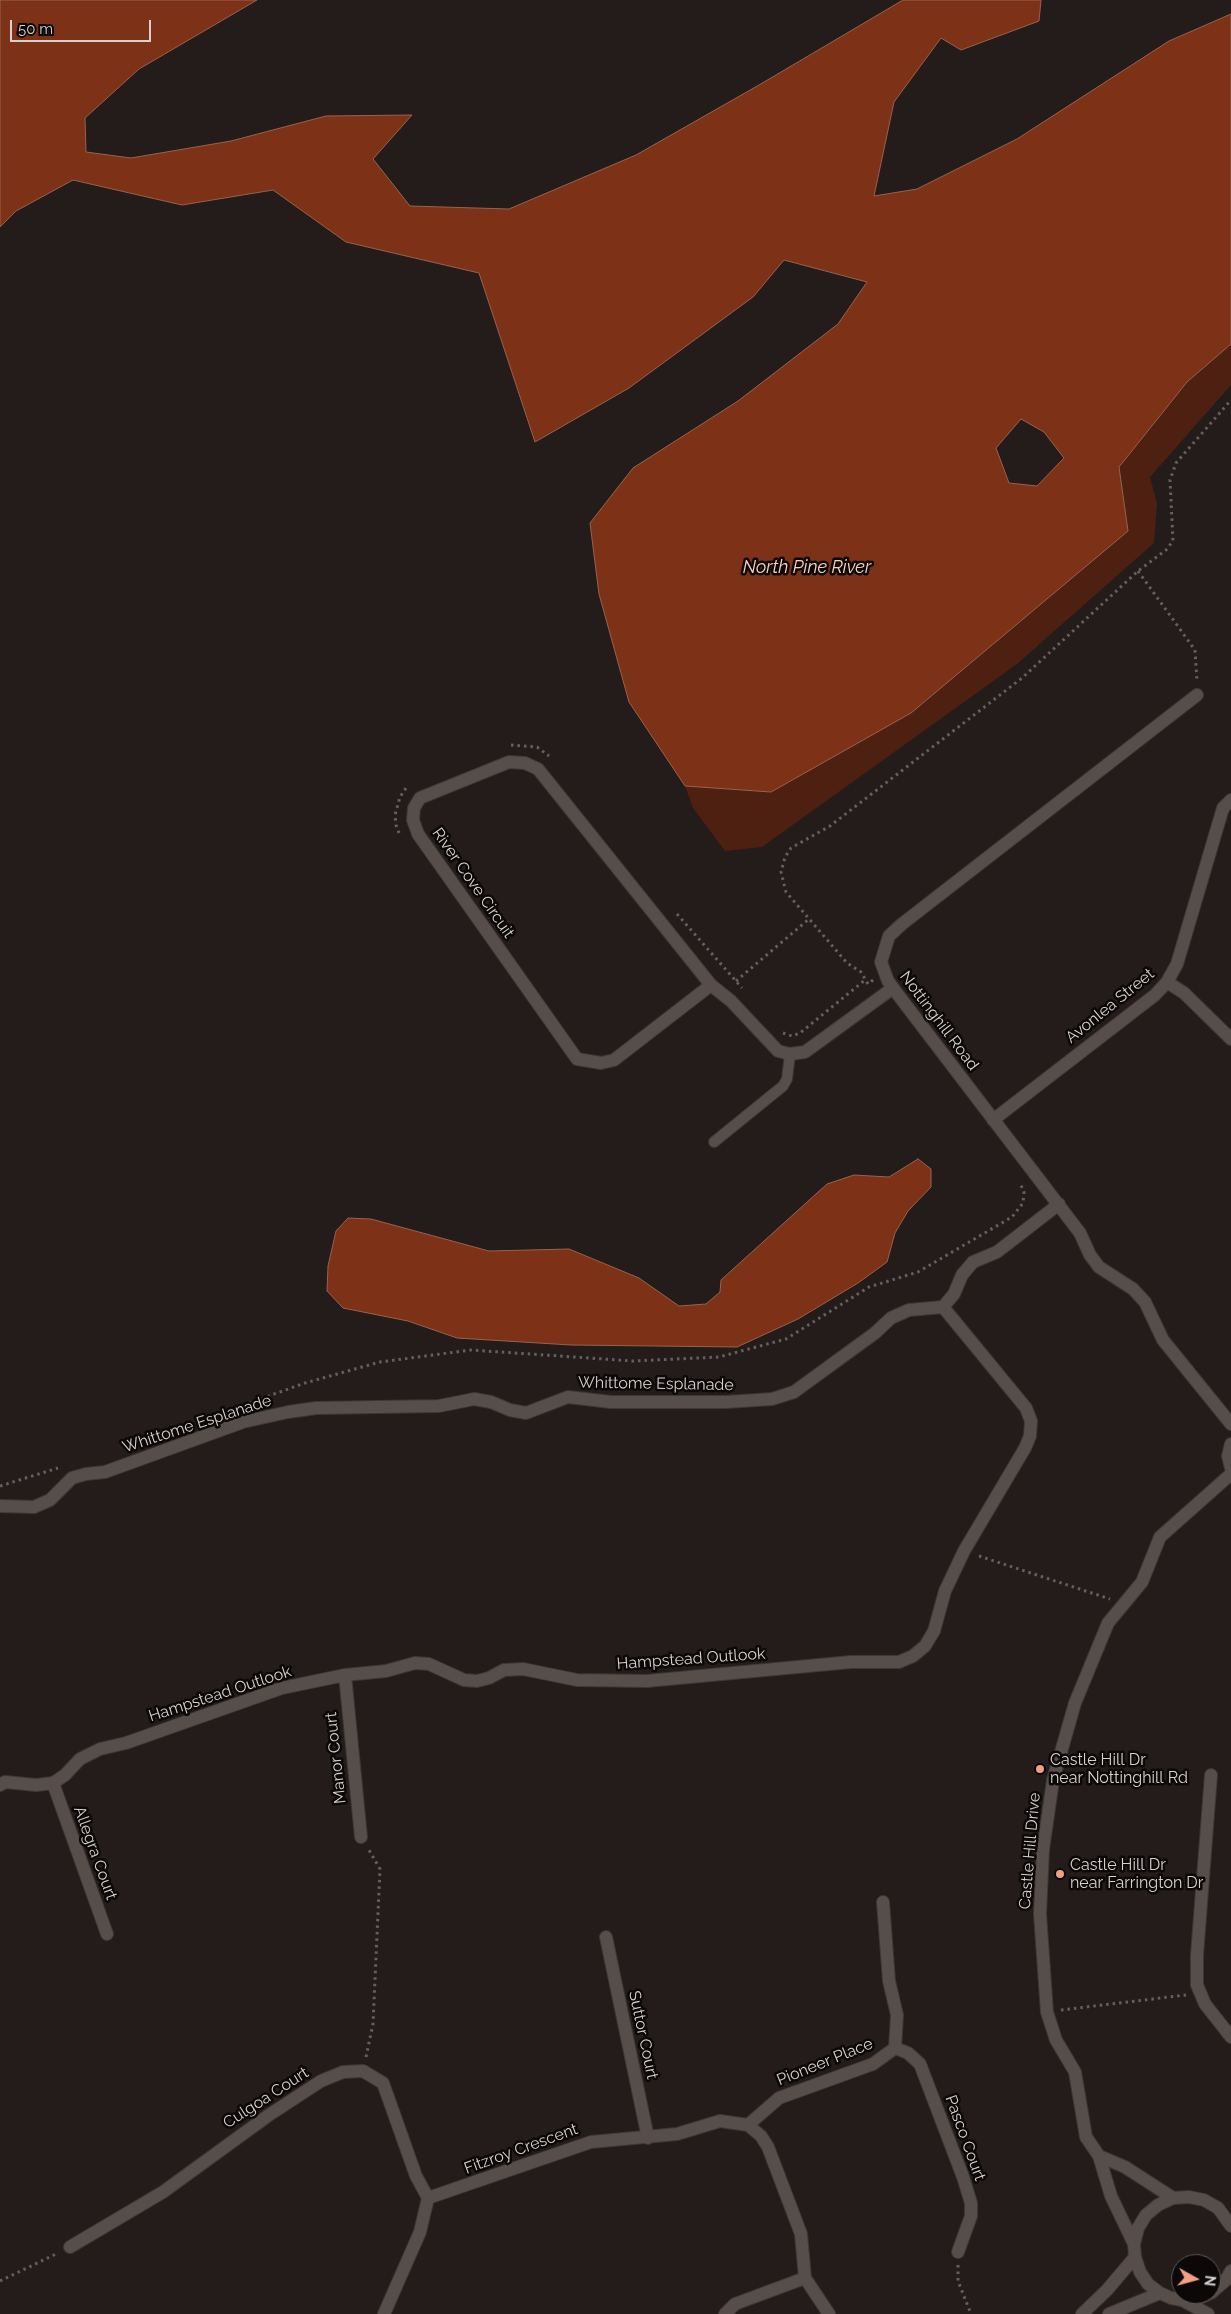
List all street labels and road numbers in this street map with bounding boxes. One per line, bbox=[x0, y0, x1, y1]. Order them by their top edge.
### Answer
street label: River Cove Circuit bbox=[428, 824, 518, 942]
street label: Avonlea Street bbox=[1062, 964, 1158, 1048]
street label: Nottinghill Road bbox=[896, 968, 982, 1074]
street label: Whittome Esplanade bbox=[578, 1373, 734, 1395]
street label: Whittome Esplanade bbox=[120, 1391, 274, 1457]
street label: Hampstead Outlook bbox=[616, 1644, 766, 1674]
street label: Hampstead Outlook bbox=[146, 1662, 294, 1726]
street label: Manor Court bbox=[322, 1711, 350, 1805]
street label: Castle Hill Drive bbox=[1015, 1792, 1045, 1910]
street label: Allegra Court bbox=[69, 1804, 121, 1902]
street label: Suttor Court bbox=[624, 1989, 662, 2081]
street label: Pioneer Place bbox=[774, 2034, 876, 2090]
street label: Culgoa Court bbox=[220, 2063, 312, 2133]
street label: Pasco Court bbox=[941, 2093, 989, 2183]
street label: Fitzroy Crescent bbox=[462, 2120, 580, 2178]

